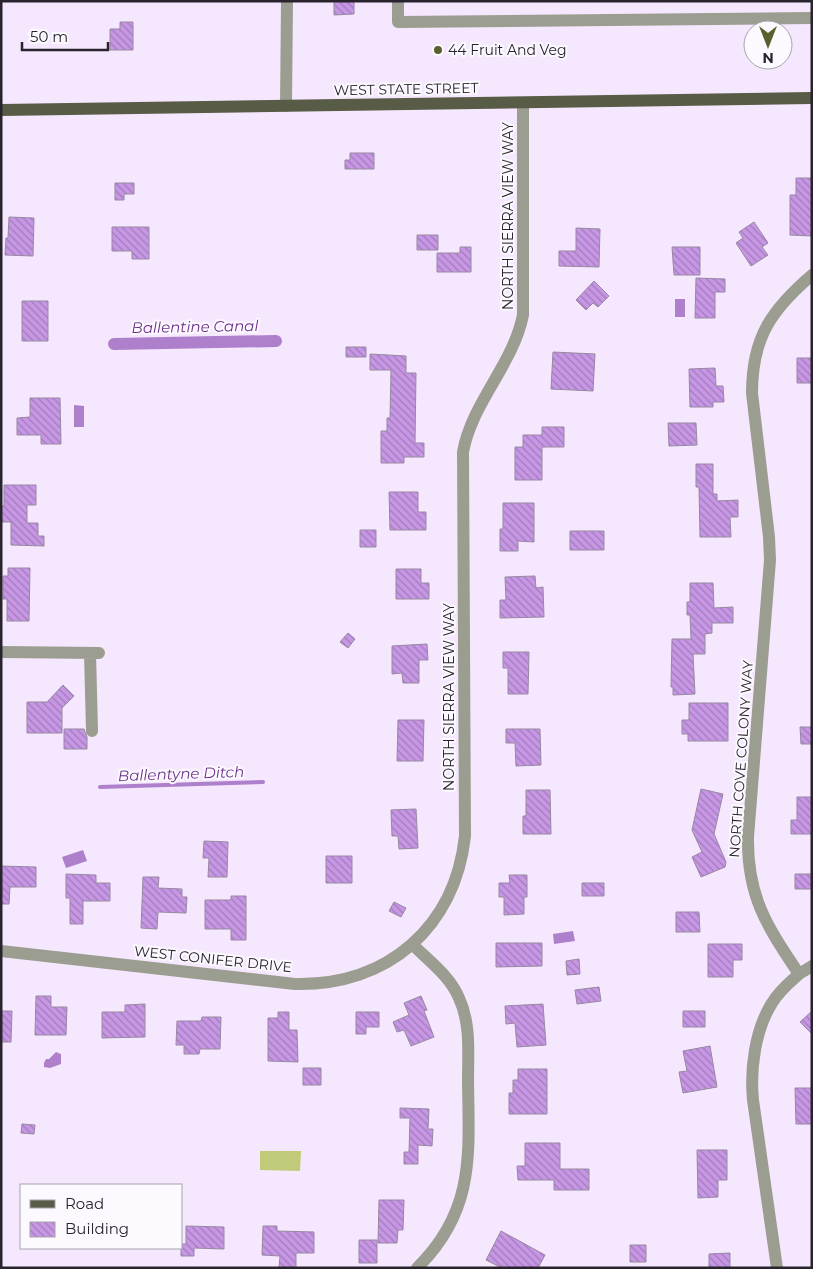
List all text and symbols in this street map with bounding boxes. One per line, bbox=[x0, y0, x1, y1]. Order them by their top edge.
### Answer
scale bar bbox=[22, 20, 109, 52]
north arrow bbox=[743, 20, 793, 70]
text: 50 m bbox=[30, 27, 68, 46]
place label: 44 Fruit And Veg bbox=[448, 41, 567, 59]
marker: 44 Fruit And Veg bbox=[432, 44, 444, 56]
text: N bbox=[762, 49, 774, 67]
street label: WEST STATE STREET bbox=[333, 79, 479, 99]
street label: NORTH SIERRA VIEW WAY bbox=[499, 122, 517, 310]
water label: Ballentine Canal bbox=[131, 316, 259, 337]
street label: NORTH SIERRA VIEW WAY bbox=[440, 603, 458, 791]
street label: NORTH COVE COLONY WAY bbox=[725, 660, 757, 858]
water label: Ballentyne Ditch bbox=[118, 762, 244, 785]
street label: WEST CONIFER DRIVE bbox=[133, 942, 293, 976]
legend bbox=[20, 1184, 182, 1249]
text: Road bbox=[65, 1194, 104, 1213]
text: Building bbox=[65, 1219, 129, 1238]

